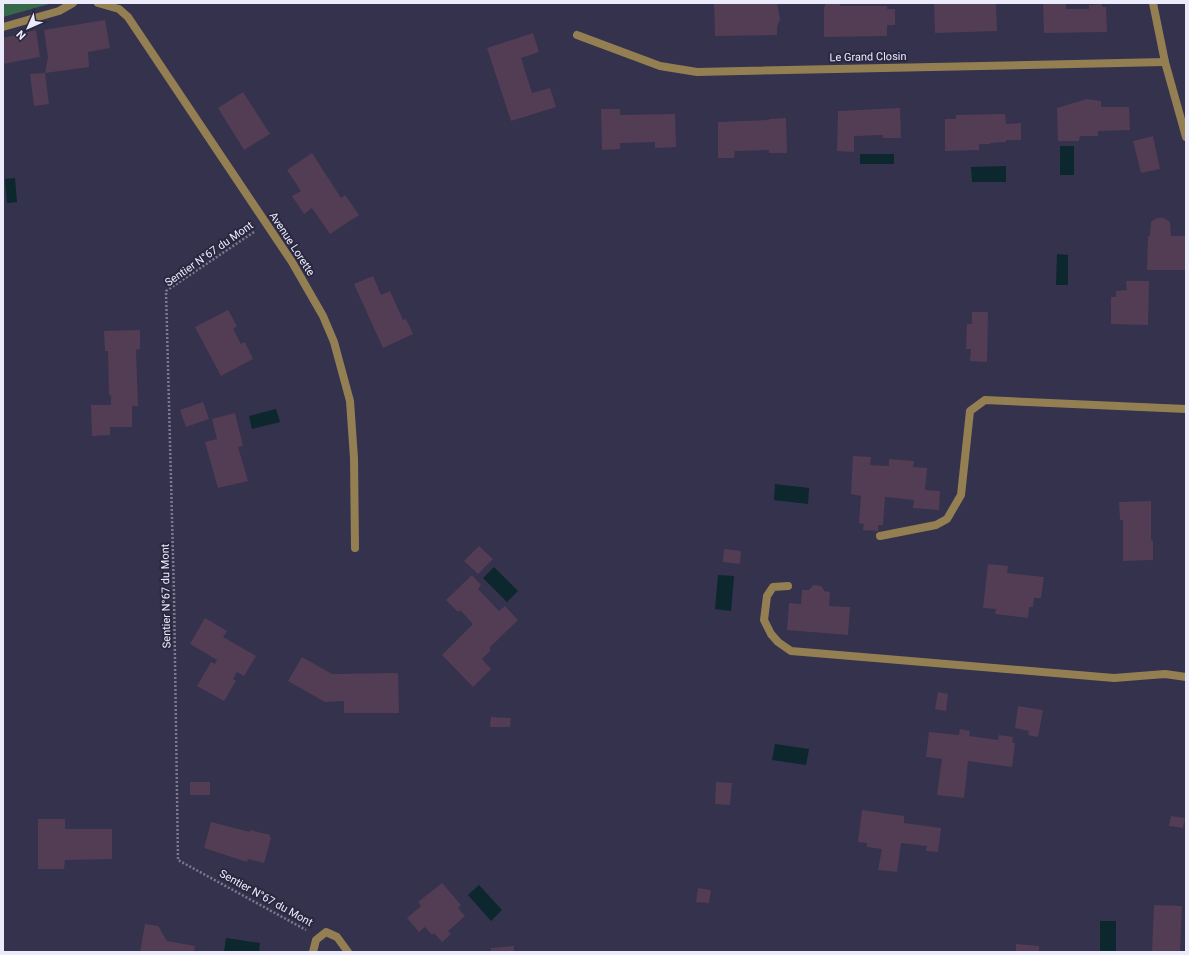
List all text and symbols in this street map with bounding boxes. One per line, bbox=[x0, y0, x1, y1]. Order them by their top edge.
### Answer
north arrow bbox=[8, 8, 48, 48]
text: N bbox=[14, 27, 29, 42]
street label: Le Grand Closin bbox=[829, 50, 907, 64]
street label: Avenue Lorette bbox=[267, 210, 318, 278]
street label: Sentier N°67 du Mont bbox=[162, 218, 256, 289]
street label: Sentier N°67 du Mont bbox=[159, 543, 173, 648]
street label: Sentier N°67 du Mont bbox=[217, 867, 315, 929]

